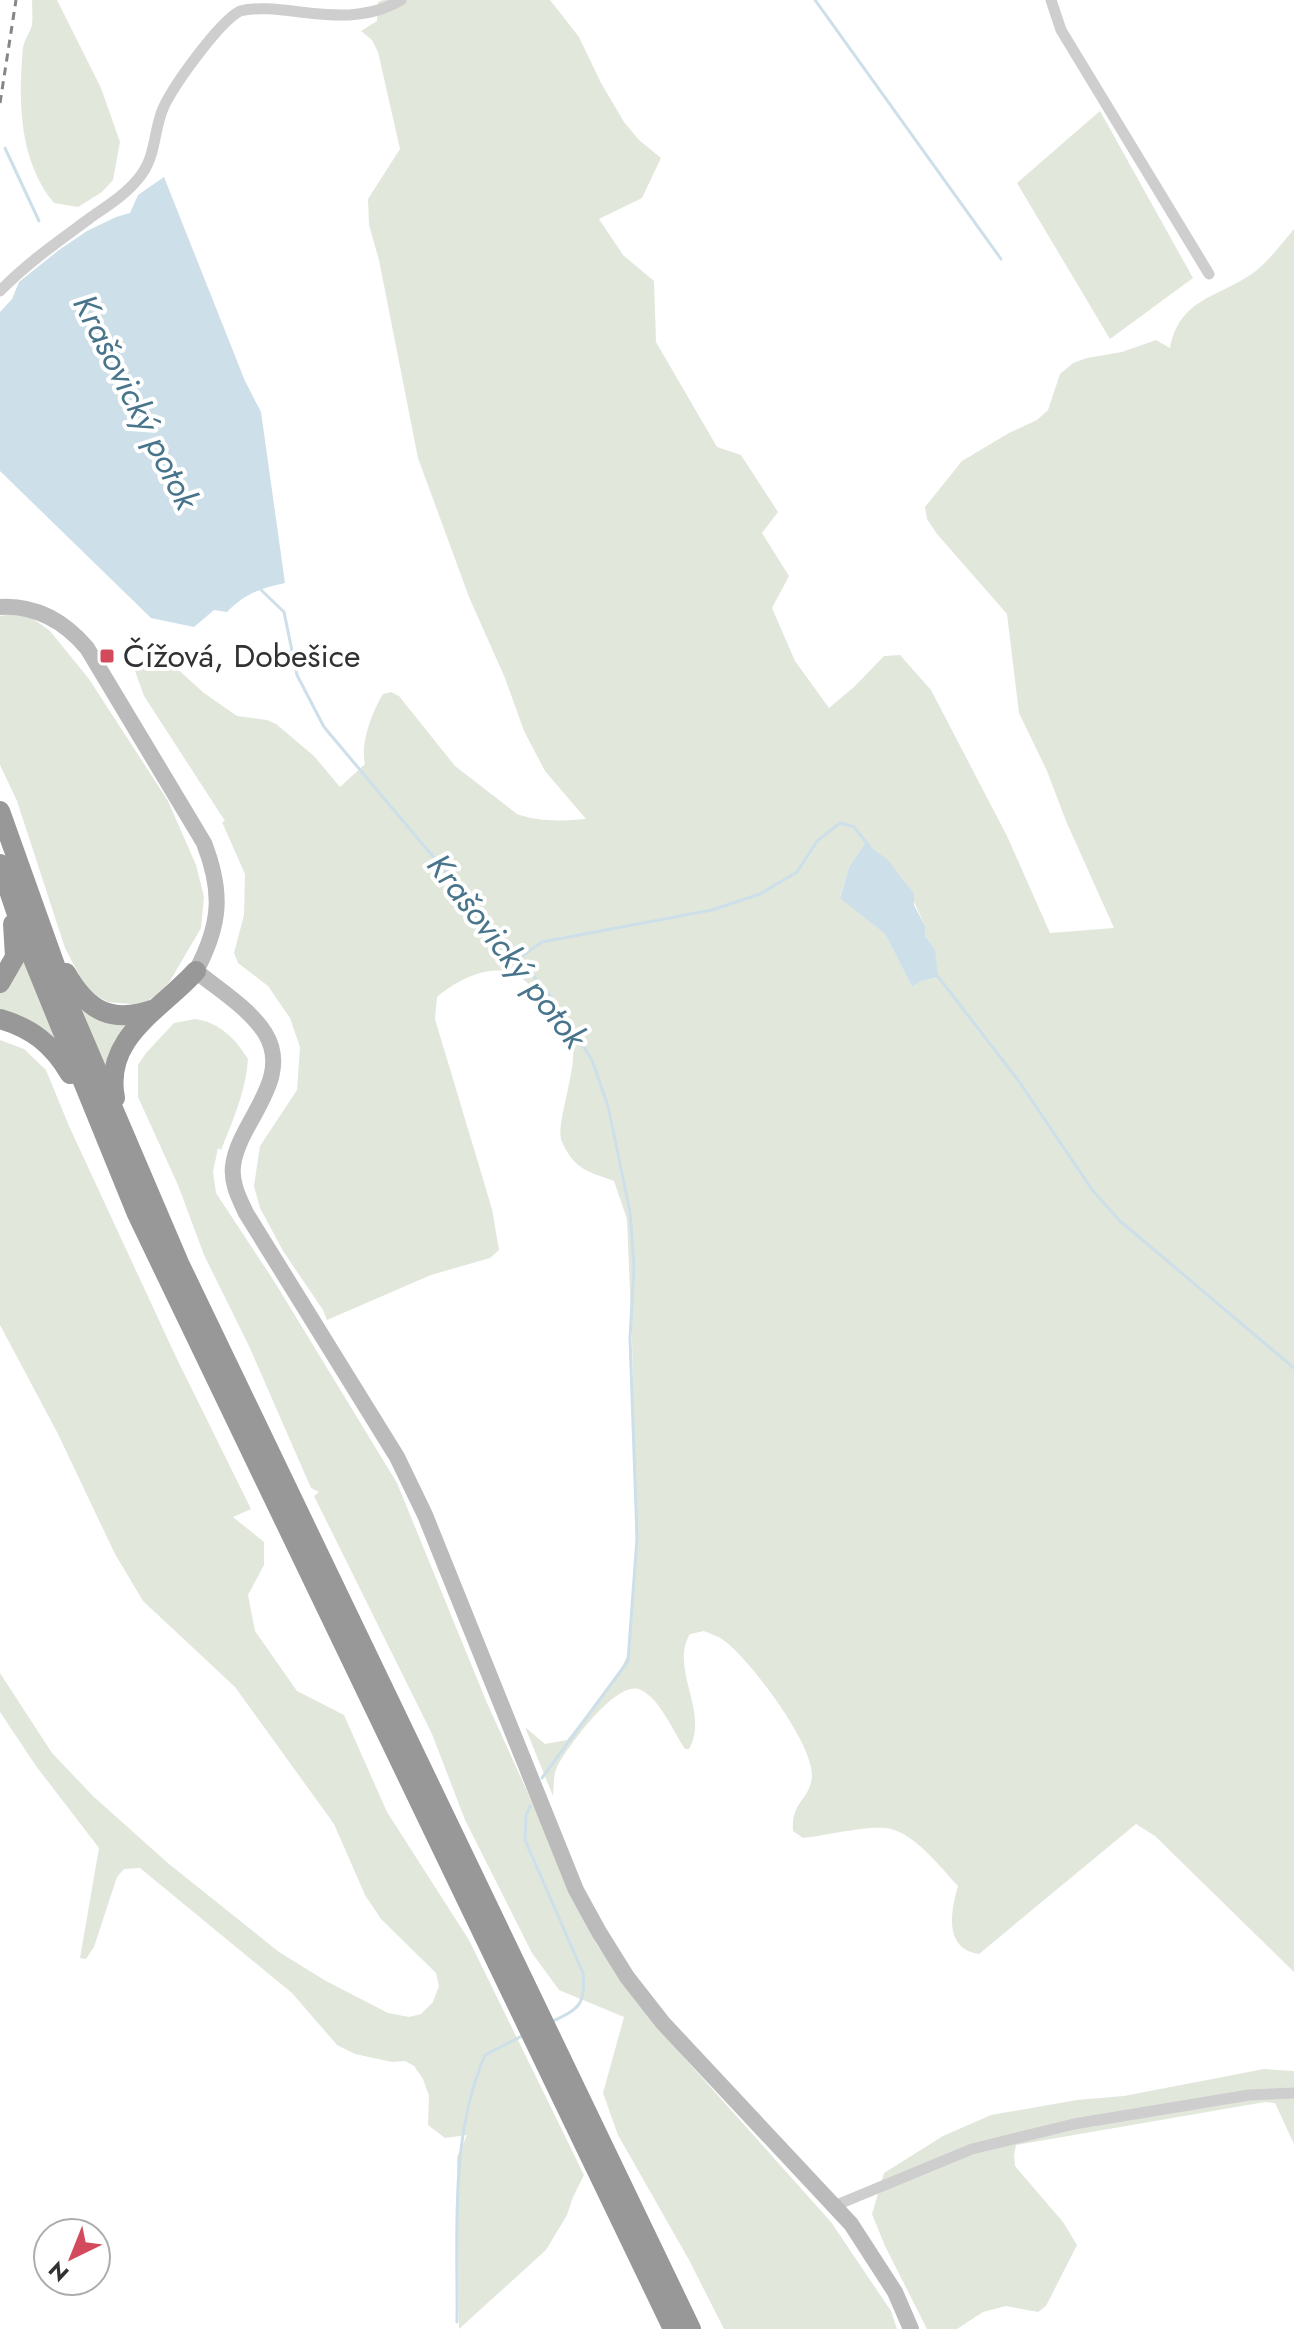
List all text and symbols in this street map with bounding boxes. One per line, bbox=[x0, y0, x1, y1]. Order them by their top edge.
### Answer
water label: Krašovický potok bbox=[61, 286, 212, 519]
place label: Čížová, Dobešice bbox=[123, 633, 360, 679]
marker: Čížová, Dobešice bbox=[98, 647, 116, 665]
water label: Krašovický potok bbox=[415, 843, 600, 1060]
north arrow bbox=[32, 2217, 112, 2297]
text: N bbox=[41, 2254, 76, 2289]

